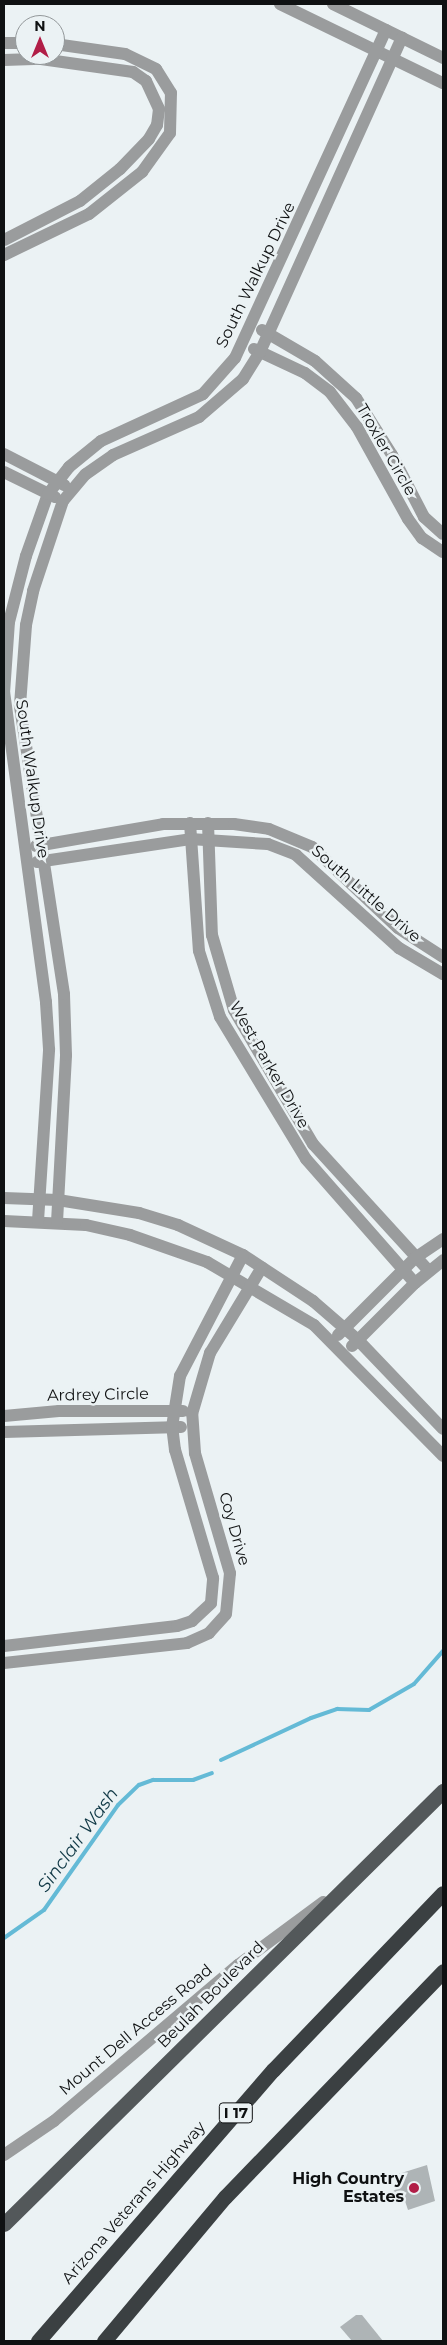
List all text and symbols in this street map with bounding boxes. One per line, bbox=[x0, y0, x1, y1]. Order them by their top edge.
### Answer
north arrow bbox=[15, 15, 65, 65]
text: N bbox=[34, 17, 46, 35]
street label: South Walkup Drive bbox=[212, 199, 300, 351]
street label: Troxler Circle bbox=[352, 401, 420, 499]
street label: South Walkup Drive bbox=[11, 699, 53, 859]
street label: South Little Drive bbox=[307, 841, 425, 947]
street label: West Parker Drive bbox=[225, 998, 313, 1132]
street label: Ardrey Circle bbox=[47, 1385, 149, 1405]
street label: Coy Drive bbox=[214, 1490, 254, 1568]
water label: Sinclair Wash bbox=[33, 1784, 123, 1896]
street label: Beulah Boulevard bbox=[154, 1938, 268, 2052]
street label: Mount Dell Access Road bbox=[56, 1960, 216, 2100]
road number: I 17 bbox=[218, 2100, 254, 2126]
street label: Arizona Veterans Highway bbox=[58, 2118, 210, 2288]
place label: High Country Estates bbox=[292, 2169, 404, 2207]
marker: High Country Estates bbox=[408, 2182, 420, 2194]

